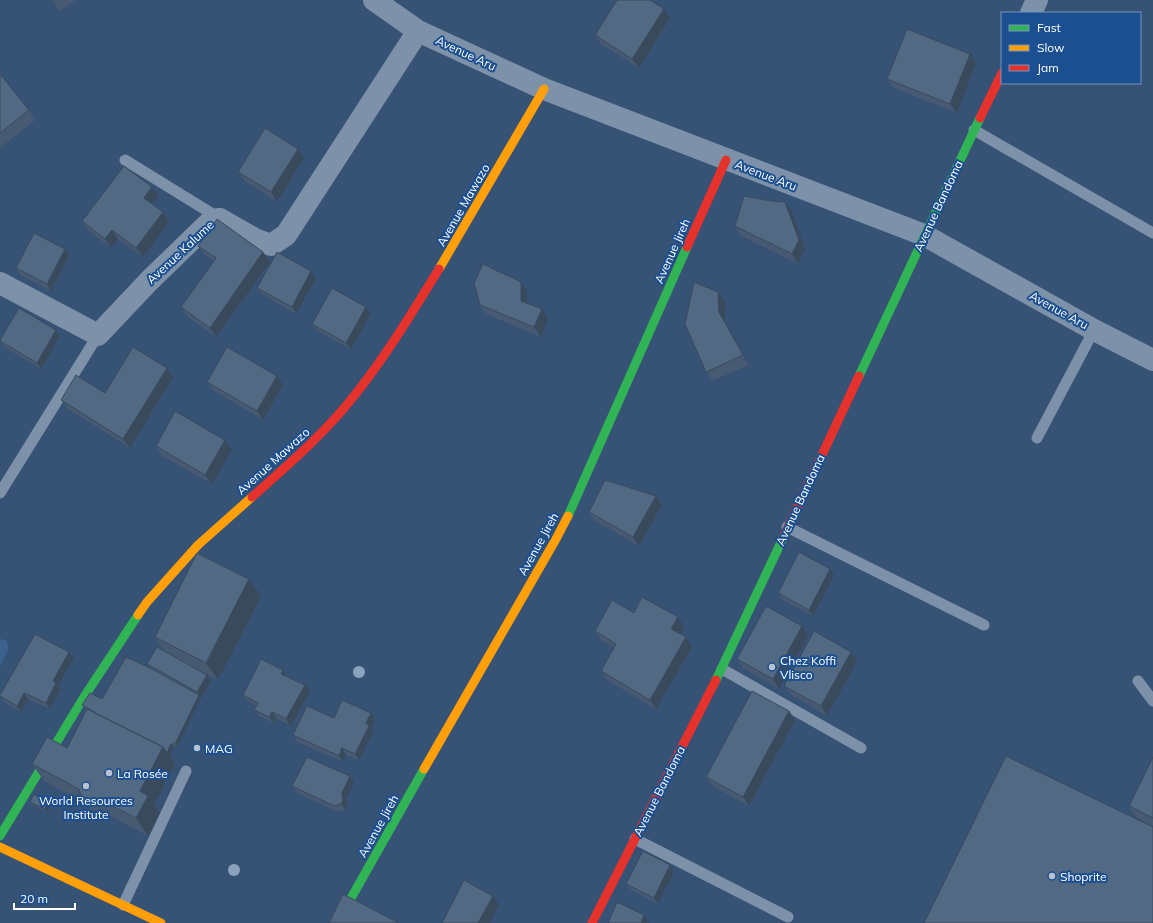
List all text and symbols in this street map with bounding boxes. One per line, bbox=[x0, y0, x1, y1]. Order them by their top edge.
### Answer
legend bbox=[1001, 12, 1141, 84]
text: Fast bbox=[1037, 20, 1061, 35]
street label: Avenue Aru bbox=[433, 32, 499, 74]
text: Slow bbox=[1037, 40, 1065, 55]
text: Jam bbox=[1037, 60, 1059, 75]
street label: Avenue Aru bbox=[733, 156, 799, 194]
street label: Avenue Bandoma bbox=[910, 158, 966, 254]
street label: Avenue Mawazo bbox=[433, 161, 493, 249]
street label: Avenue Jireh bbox=[651, 216, 693, 286]
street label: Avenue Kalume bbox=[143, 217, 217, 287]
street label: Avenue Aru bbox=[1027, 288, 1091, 332]
street label: Avenue Mawazo bbox=[233, 424, 313, 498]
street label: Avenue Bandoma bbox=[772, 452, 828, 548]
street label: Avenue Jireh bbox=[515, 510, 561, 578]
place label: Chez Koffi Vlisco bbox=[780, 653, 836, 682]
marker: Chez Koffi Vlisco bbox=[767, 662, 777, 672]
place label: MAG bbox=[205, 741, 233, 756]
marker: MAG bbox=[192, 743, 202, 753]
street label: Avenue Bandoma bbox=[630, 743, 688, 839]
place label: La Rosée bbox=[117, 766, 168, 781]
marker: La Rosée bbox=[104, 768, 114, 778]
marker: World Resources Institute bbox=[81, 781, 91, 791]
street label: Avenue Jireh bbox=[355, 792, 401, 860]
place label: World Resources Institute bbox=[39, 793, 133, 822]
place label: Shoprite bbox=[1060, 869, 1106, 884]
marker: Shoprite bbox=[1047, 871, 1057, 881]
scale bar bbox=[14, 885, 75, 911]
text: 20 m bbox=[20, 891, 48, 906]

